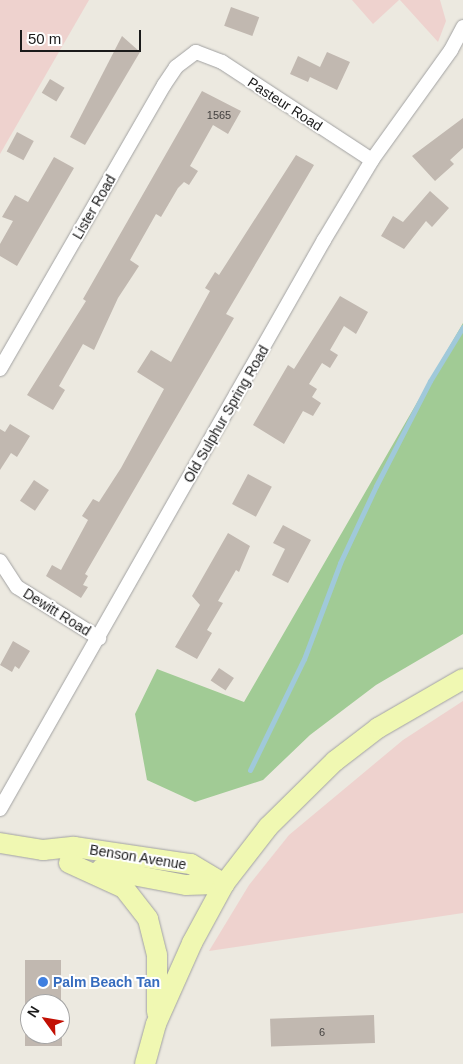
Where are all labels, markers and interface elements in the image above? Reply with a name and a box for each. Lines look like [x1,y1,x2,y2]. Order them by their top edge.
scale bar [22,20,144,52]
text: 50 m [28,30,61,47]
street label: Pasteur Road [245,74,325,134]
house number: 1565 [207,108,231,122]
street label: Lister Road [69,172,119,242]
street label: Old Sulphur Spring Road [180,342,272,486]
street label: Dewitt Road [20,585,94,639]
street label: Benson Avenue [88,841,188,873]
place label: Palm Beach Tan [53,974,160,990]
marker: Palm Beach Tan [37,976,49,988]
north arrow [20,994,70,1044]
text: N [24,1003,43,1020]
house number: 6 [319,1025,325,1039]

